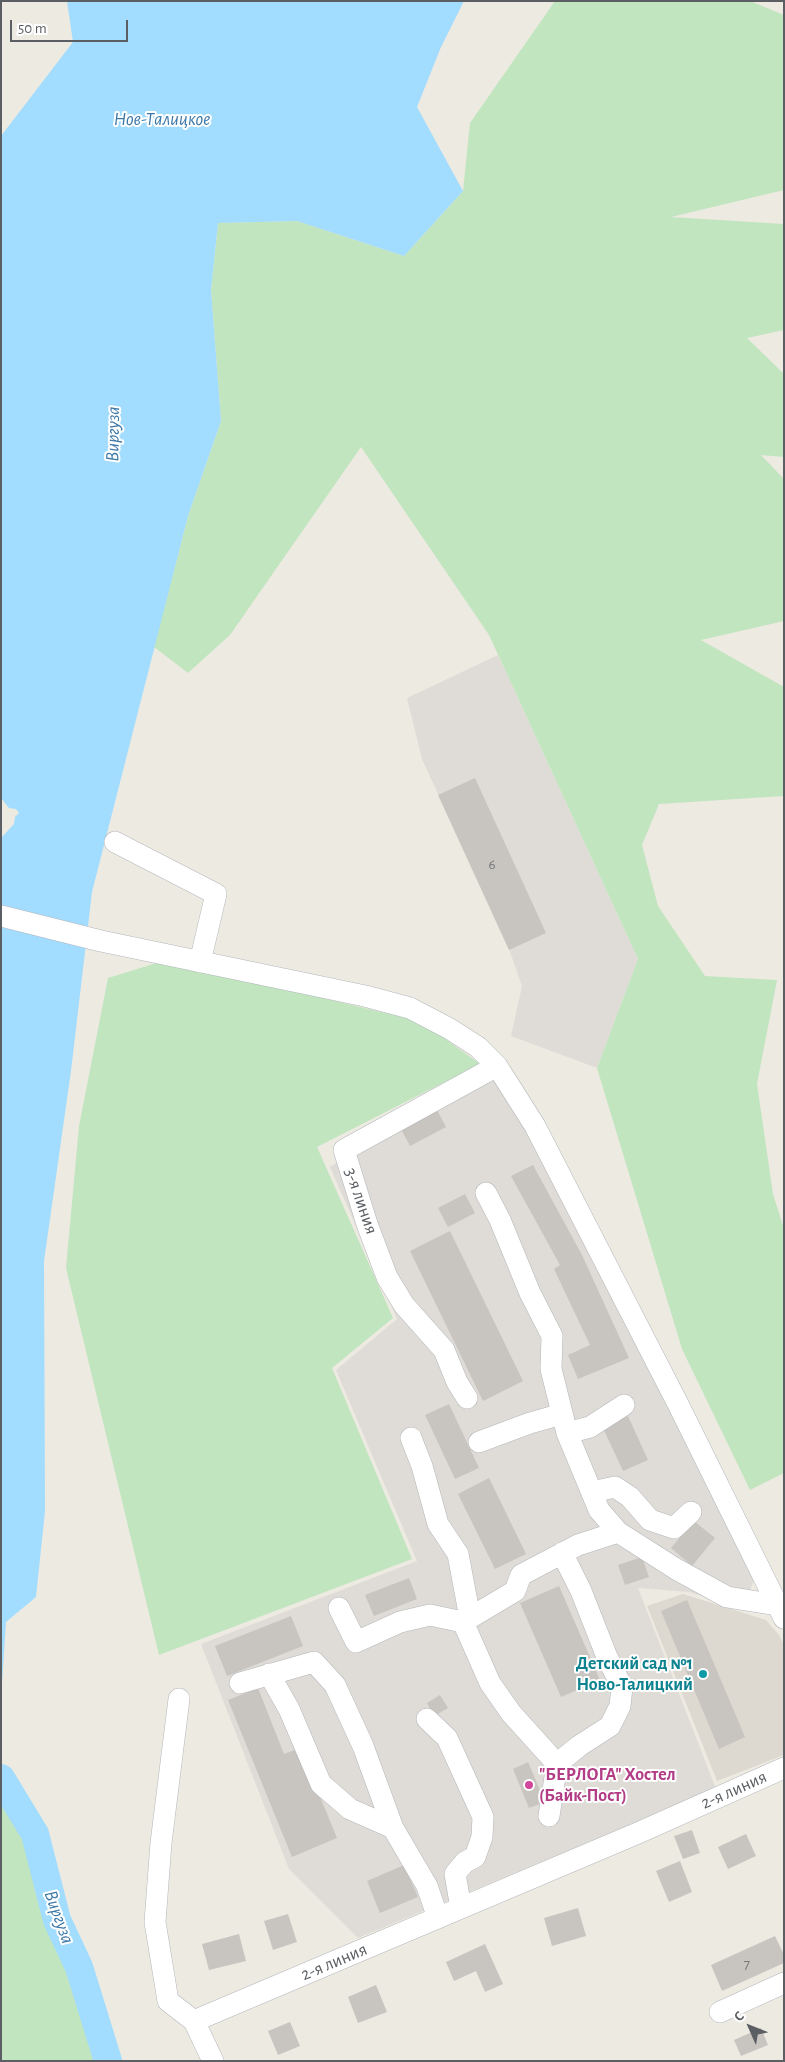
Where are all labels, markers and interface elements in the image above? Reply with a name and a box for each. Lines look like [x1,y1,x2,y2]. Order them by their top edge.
scale bar [12,10,130,42]
text: 50 m [18,21,47,36]
water label: Нов-Талицкое [114,108,210,130]
water label: Виргуза [101,406,125,462]
house number: 6 [488,855,496,873]
street label: 3-я линия [340,1165,382,1237]
place label: Детский сад №1 Ново-Талицкий [576,1653,693,1696]
marker: Детский сад №1 Ново-Талицкий [697,1668,709,1680]
place label: "БЕРЛОГА" Хостел (Байк-Пост) [539,1764,676,1806]
street label: 2-я линия [698,1766,770,1814]
marker: "БЕРЛОГА" Хостел (Байк-Пост) [523,1779,535,1791]
water label: Виргуза [39,1887,79,1947]
street label: 2-я линия [298,1938,370,1986]
house number: 7 [744,1955,750,1973]
north arrow [725,2002,775,2052]
text: С [731,2009,747,2024]

